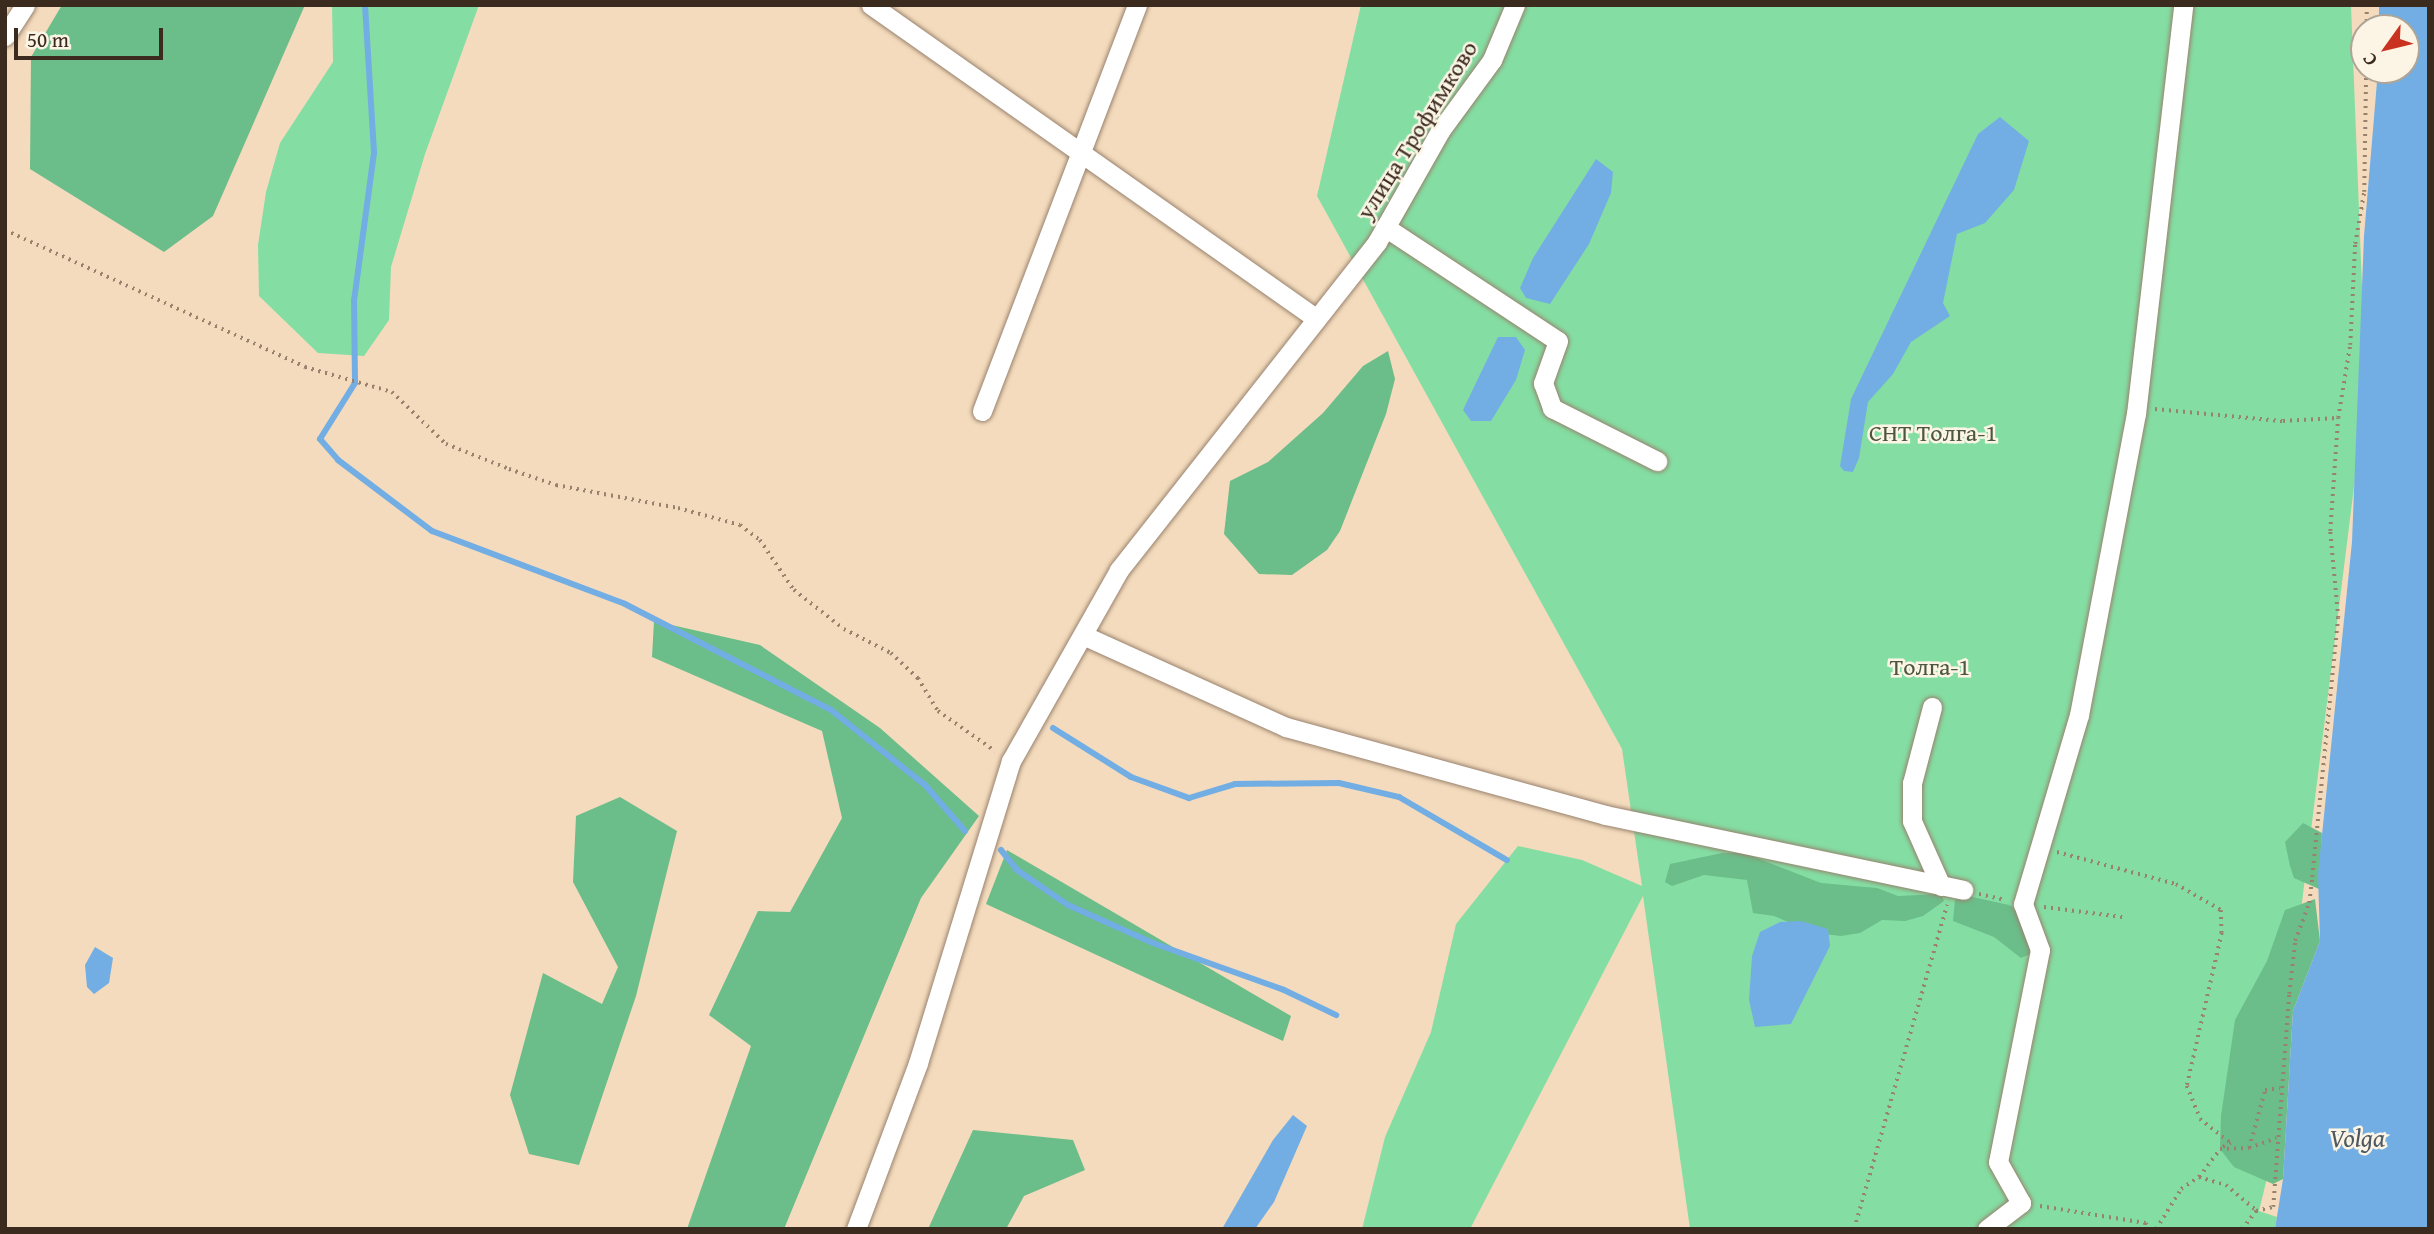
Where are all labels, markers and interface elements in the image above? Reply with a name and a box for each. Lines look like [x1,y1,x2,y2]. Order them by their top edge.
scale bar [18,14,166,58]
north arrow [2350,14,2420,84]
text: 50 m [27,24,69,55]
street label: улица Трофимково [1350,35,1484,225]
text: С [2355,47,2384,72]
park label: СНТ Толга-1 [1869,419,1997,447]
park label: Толга-1 [1890,653,1970,681]
water label: Volga [2329,1122,2385,1154]

